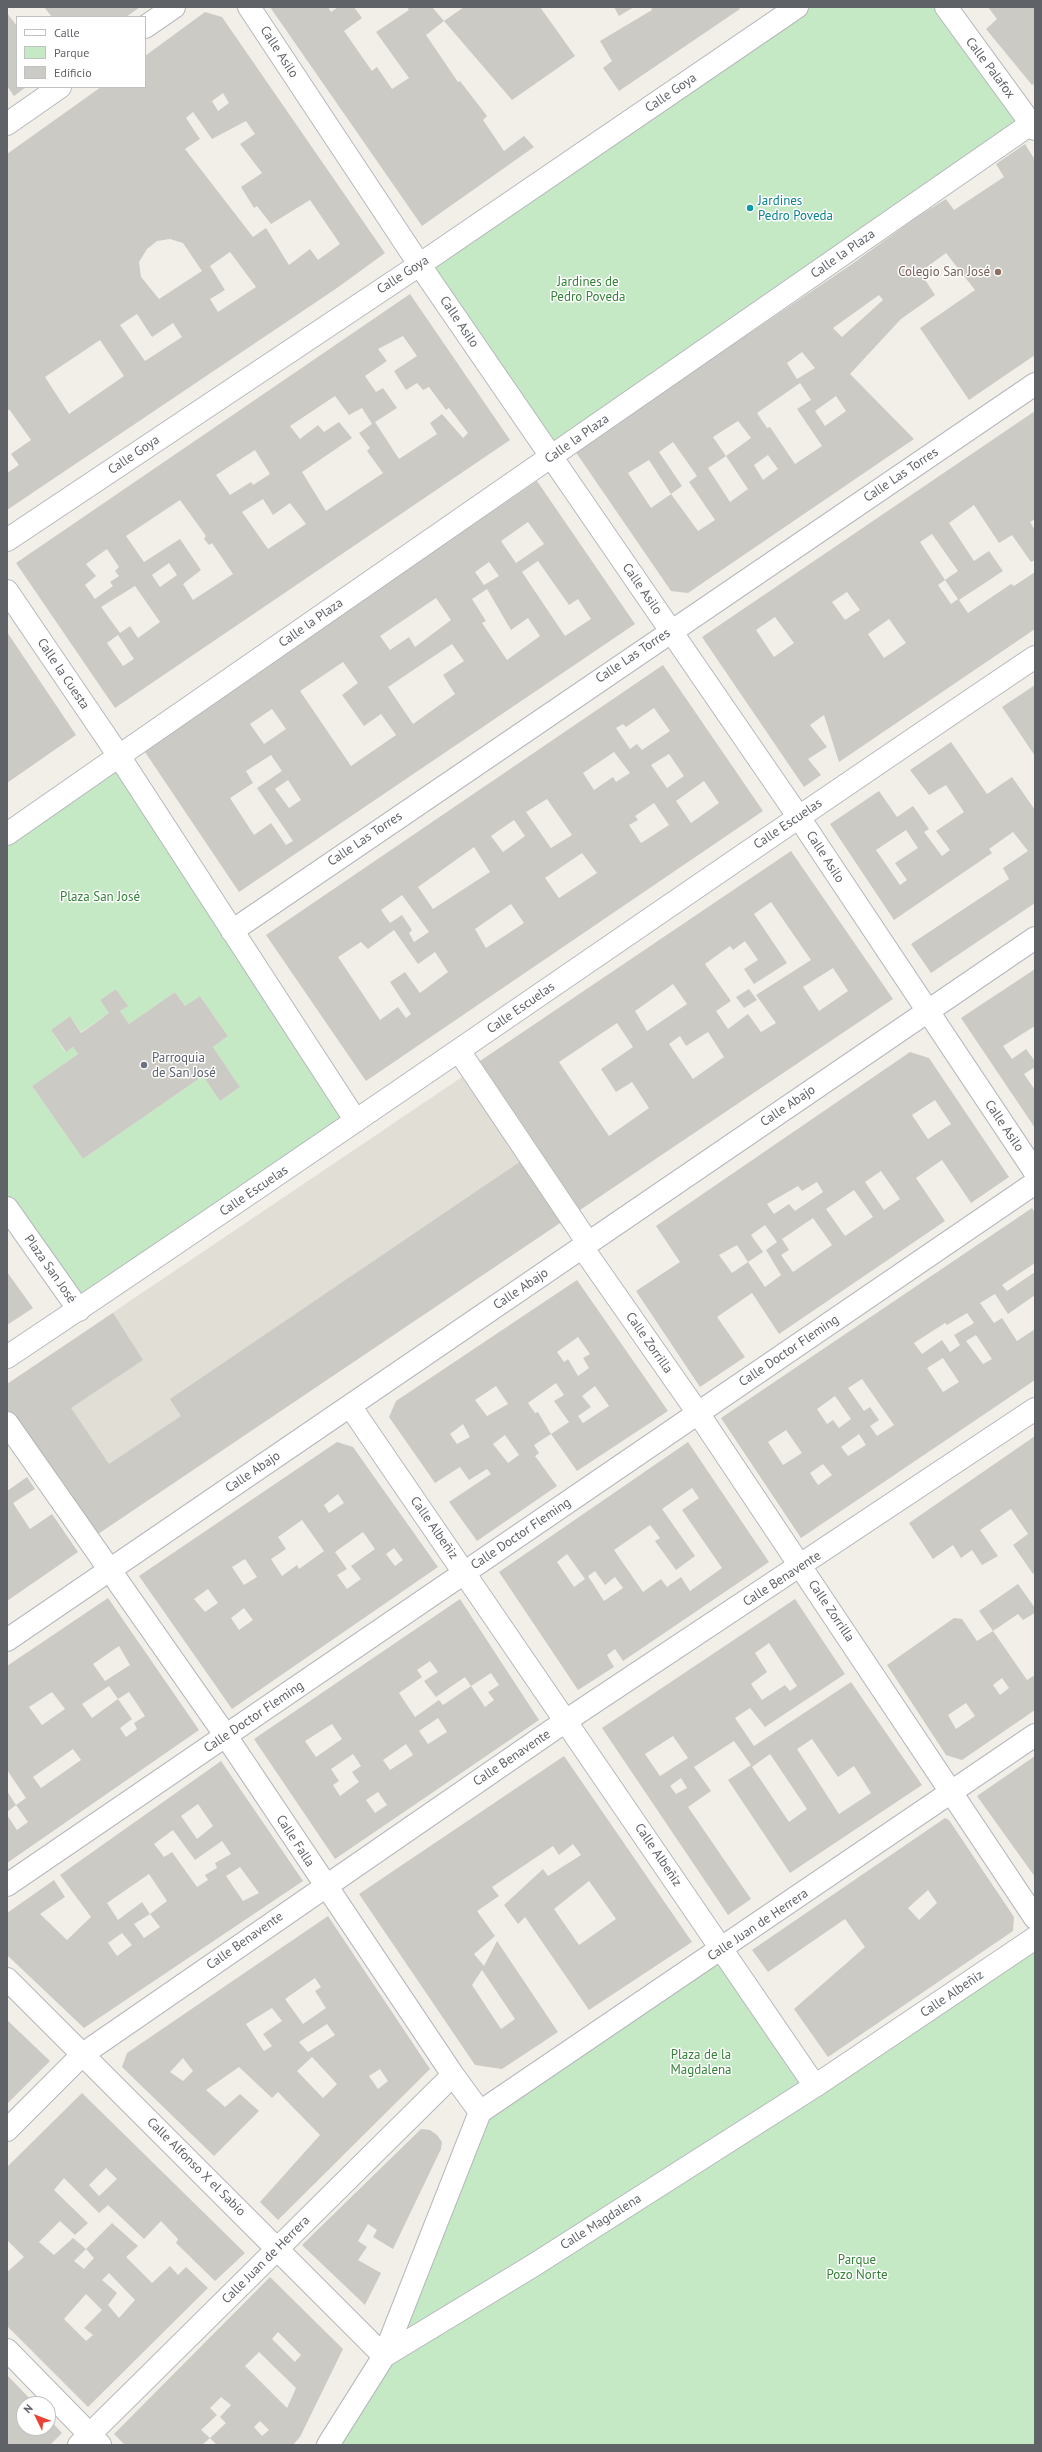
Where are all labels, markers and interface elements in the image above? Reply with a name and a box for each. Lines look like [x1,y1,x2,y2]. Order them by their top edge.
legend [16,16,146,88]
street label: Calle Asilo [256,23,302,81]
text: Calle [54,25,80,40]
street label: Calle Palafox [962,34,1018,102]
text: Parque [54,45,89,60]
text: Edificio [54,65,92,80]
street label: Calle Goya [642,70,700,116]
place label: Jardines Pedro Poveda [758,193,833,224]
marker: Jardines Pedro Poveda [745,203,755,213]
street label: Calle la Plaza [808,226,878,282]
street label: Calle Goya [374,253,432,297]
place label: Colegio San José [898,264,990,280]
marker: Colegio San José [993,267,1003,277]
park label: Jardines de Pedro Poveda [550,274,626,305]
street label: Calle Asilo [436,293,482,351]
street label: Calle la Plaza [542,411,612,467]
street label: Calle Goya [105,432,163,478]
street label: Calle Las Torres [861,444,941,506]
street label: Calle Asilo [619,561,665,617]
street label: Calle la Plaza [276,595,346,651]
street label: Calle Las Torres [593,625,673,687]
street label: Calle la Cuesta [34,636,92,712]
street label: Calle Escuelas [751,795,825,853]
street label: Calle Las Torres [325,808,405,870]
street label: Calle Asilo [802,828,848,886]
park label: Plaza San José [60,889,140,905]
street label: Calle Escuelas [484,979,558,1037]
place label: Parroquia de San José [152,1050,216,1081]
marker: Parroquia de San José [139,1060,149,1070]
street label: Calle Abajo [758,1082,818,1130]
street label: Calle Asilo [981,1097,1027,1155]
street label: Calle Escuelas [217,1162,291,1220]
street label: Plaza San José [21,1232,79,1306]
street label: Calle Abajo [491,1265,551,1313]
street label: Calle Zorrilla [622,1309,676,1377]
street label: Calle Doctor Fleming [736,1312,842,1390]
street label: Calle Abajo [223,1448,283,1496]
street label: Calle Albeñiz [407,1494,461,1562]
street label: Calle Doctor Fleming [468,1495,574,1573]
street label: Calle Benavente [740,1548,824,1610]
street label: Calle Zorrilla [805,1577,857,1645]
street label: Calle Doctor Fleming [201,1678,307,1756]
street label: Calle Benavente [470,1726,554,1790]
street label: Calle Falla [273,1812,317,1870]
street label: Calle Albeñiz [631,1820,685,1890]
street label: Calle Juan de Herrera [705,1886,811,1964]
street label: Calle Benavente [204,1909,286,1973]
street label: Calle Albeñiz [917,1967,987,2021]
park label: Plaza de la Magdalena [670,2047,732,2078]
street label: Calle Alfonso X el Sabio [143,2114,249,2220]
street label: Calle Magdalena [558,2191,644,2253]
street label: Calle Juan de Herrera [219,2213,313,2307]
park label: Parque Pozo Norte [827,2252,887,2283]
north arrow [16,2396,56,2436]
text: N [20,2401,36,2416]

